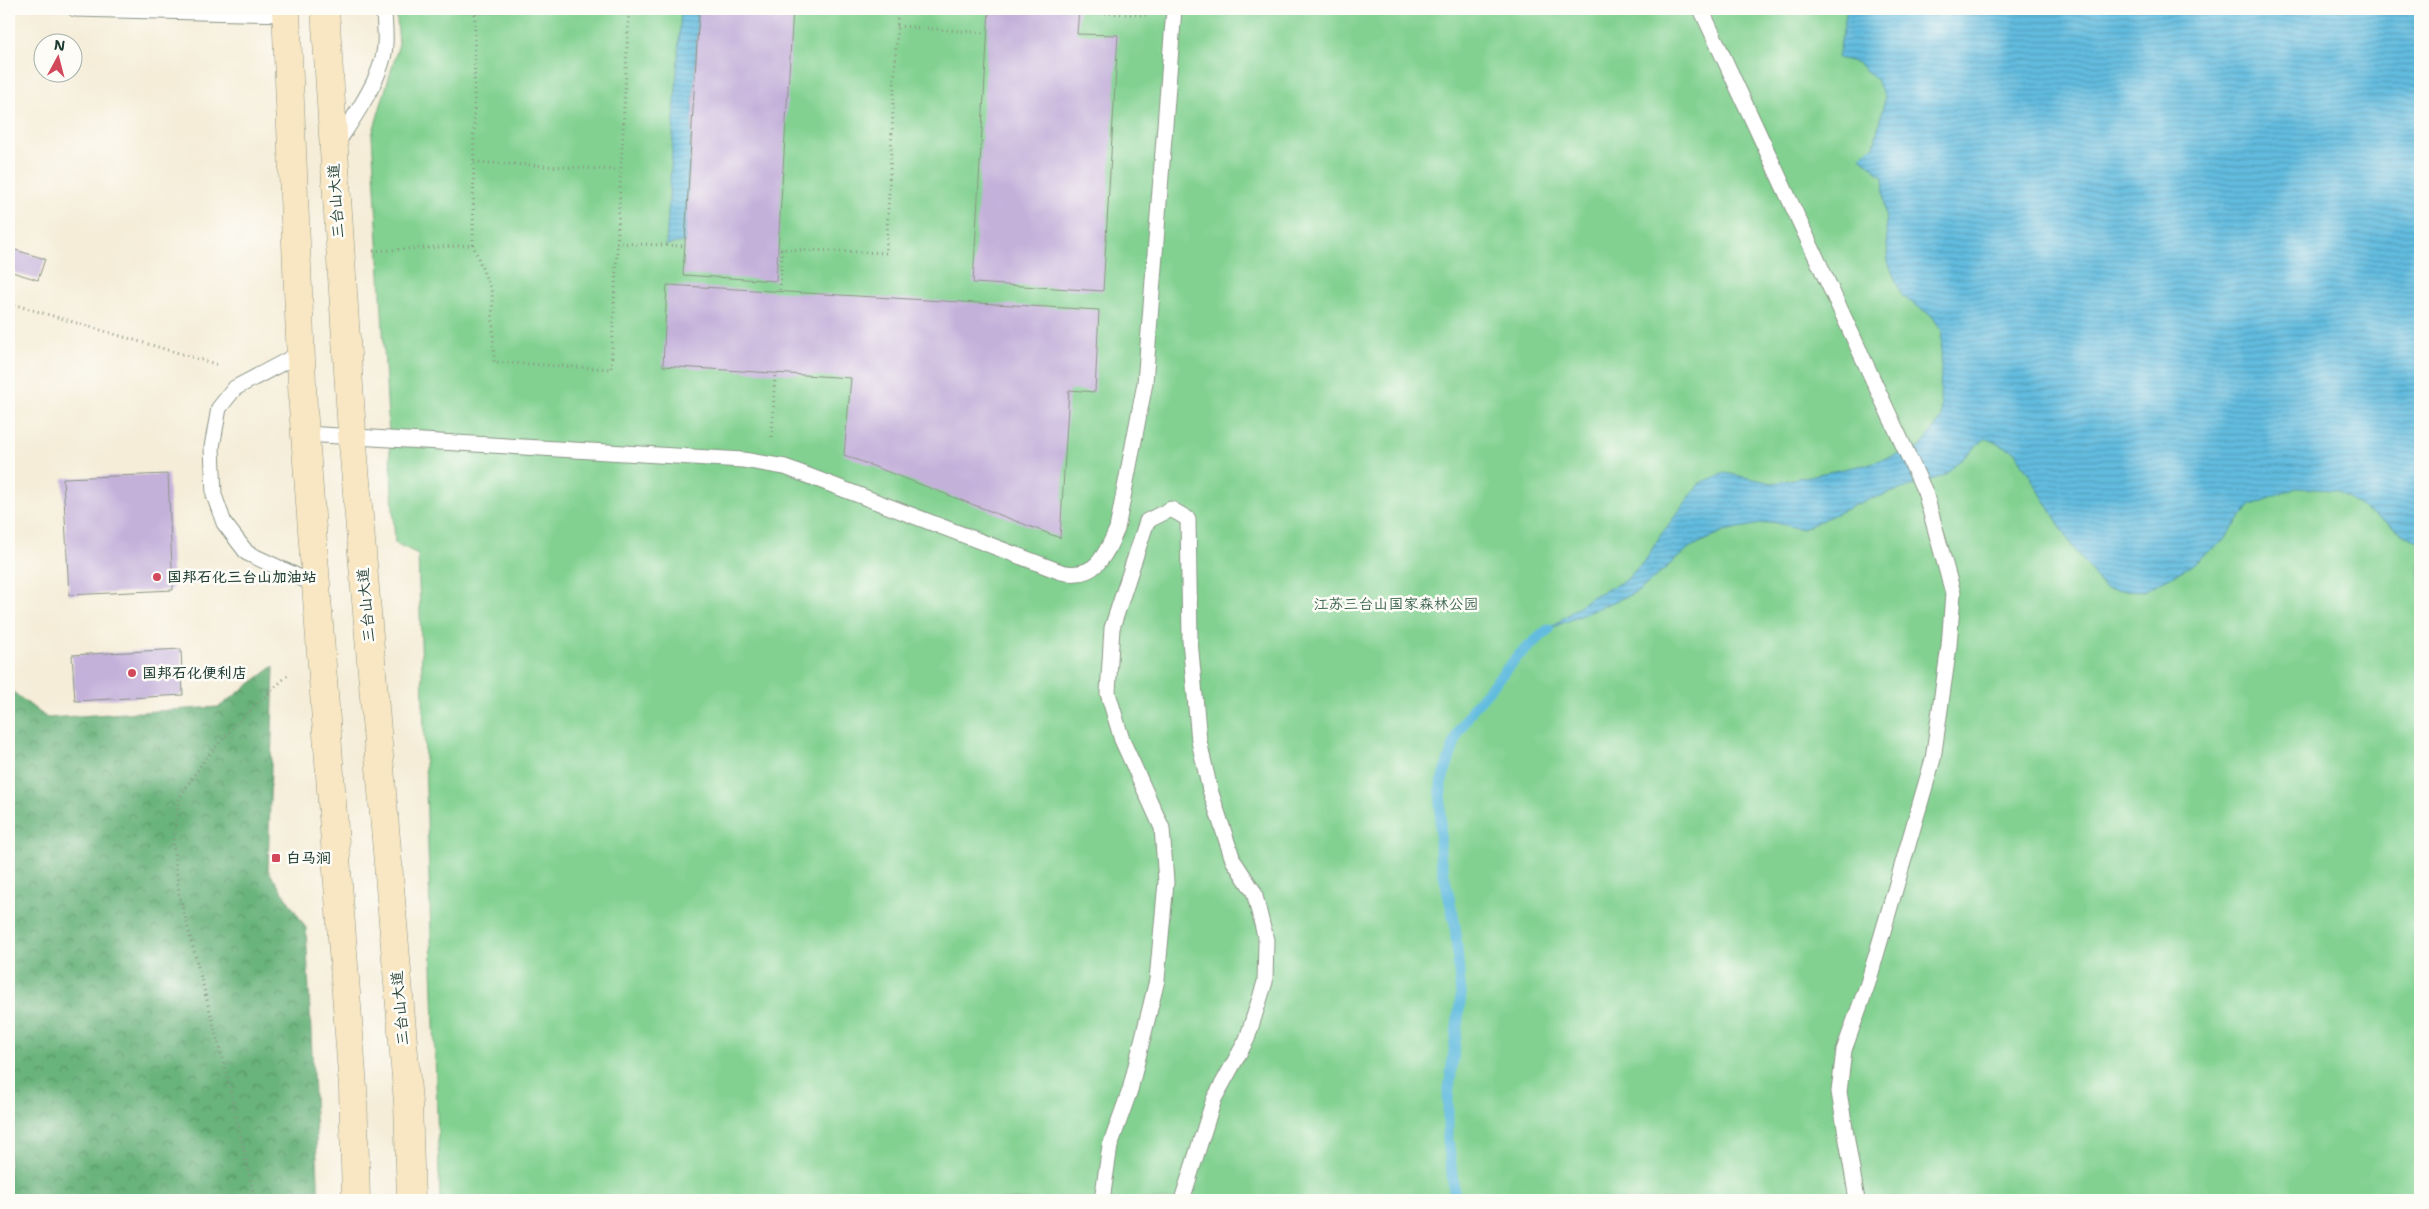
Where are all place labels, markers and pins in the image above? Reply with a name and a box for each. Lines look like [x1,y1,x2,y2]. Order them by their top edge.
place label: 国邦石化三台山加油站 [167,567,317,587]
marker: 国邦石化三台山加油站 [151,571,163,583]
place label: 国邦石化便利店 [142,663,247,683]
marker: 国邦石化便利店 [126,667,138,679]
place label: 白马涧 [286,848,331,868]
marker: 白马涧 [270,852,282,864]

